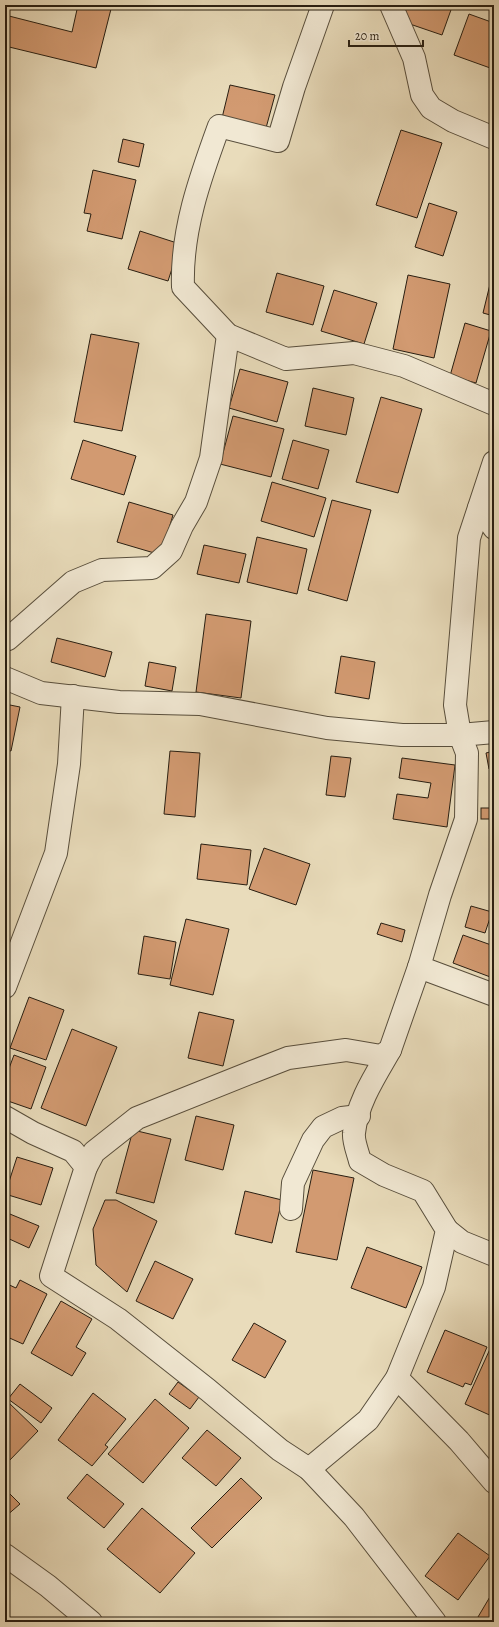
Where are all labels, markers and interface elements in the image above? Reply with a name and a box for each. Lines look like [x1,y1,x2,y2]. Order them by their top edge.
scale bar [349,22,423,48]
text: 20 m [355,28,379,44]

